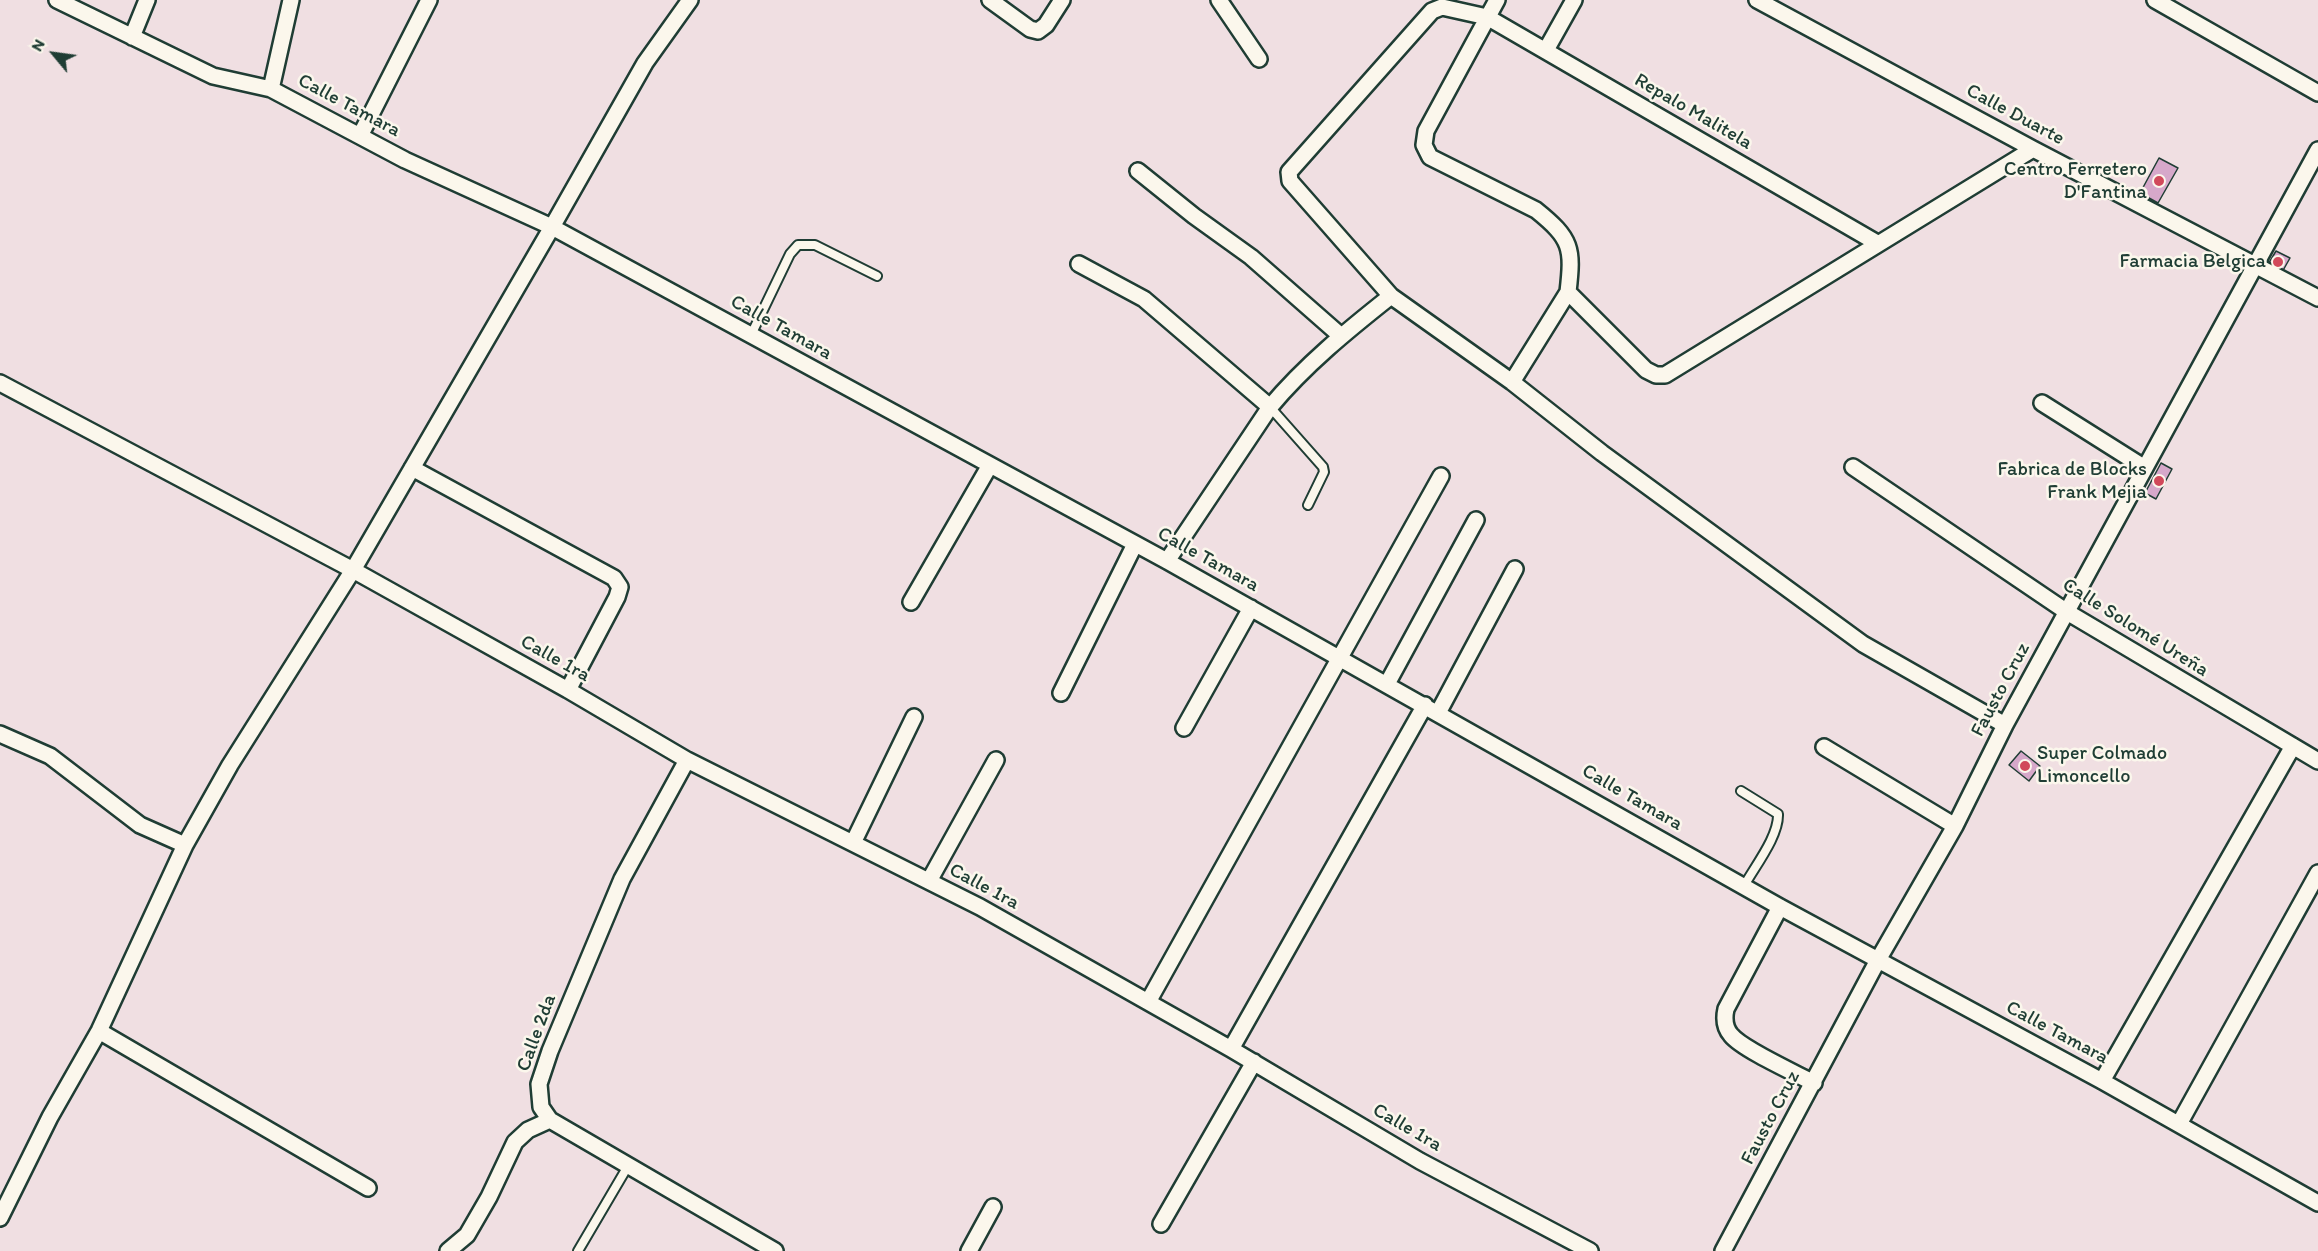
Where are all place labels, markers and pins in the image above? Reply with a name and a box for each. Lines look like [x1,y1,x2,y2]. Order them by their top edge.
place label: Centro Ferretero D'Fantina [2004,158,2147,205]
marker: Centro Ferretero D'Fantina [2152,174,2166,188]
place label: Farmacia Belgica [2120,250,2266,274]
marker: Farmacia Belgica [2271,255,2285,269]
place label: Fabrica de Blocks Frank Mejia [1998,458,2147,505]
marker: Fabrica de Blocks Frank Mejia [2152,474,2166,488]
place label: Super Colmado Limoncello [2037,742,2167,789]
marker: Super Colmado Limoncello [2018,759,2032,773]

